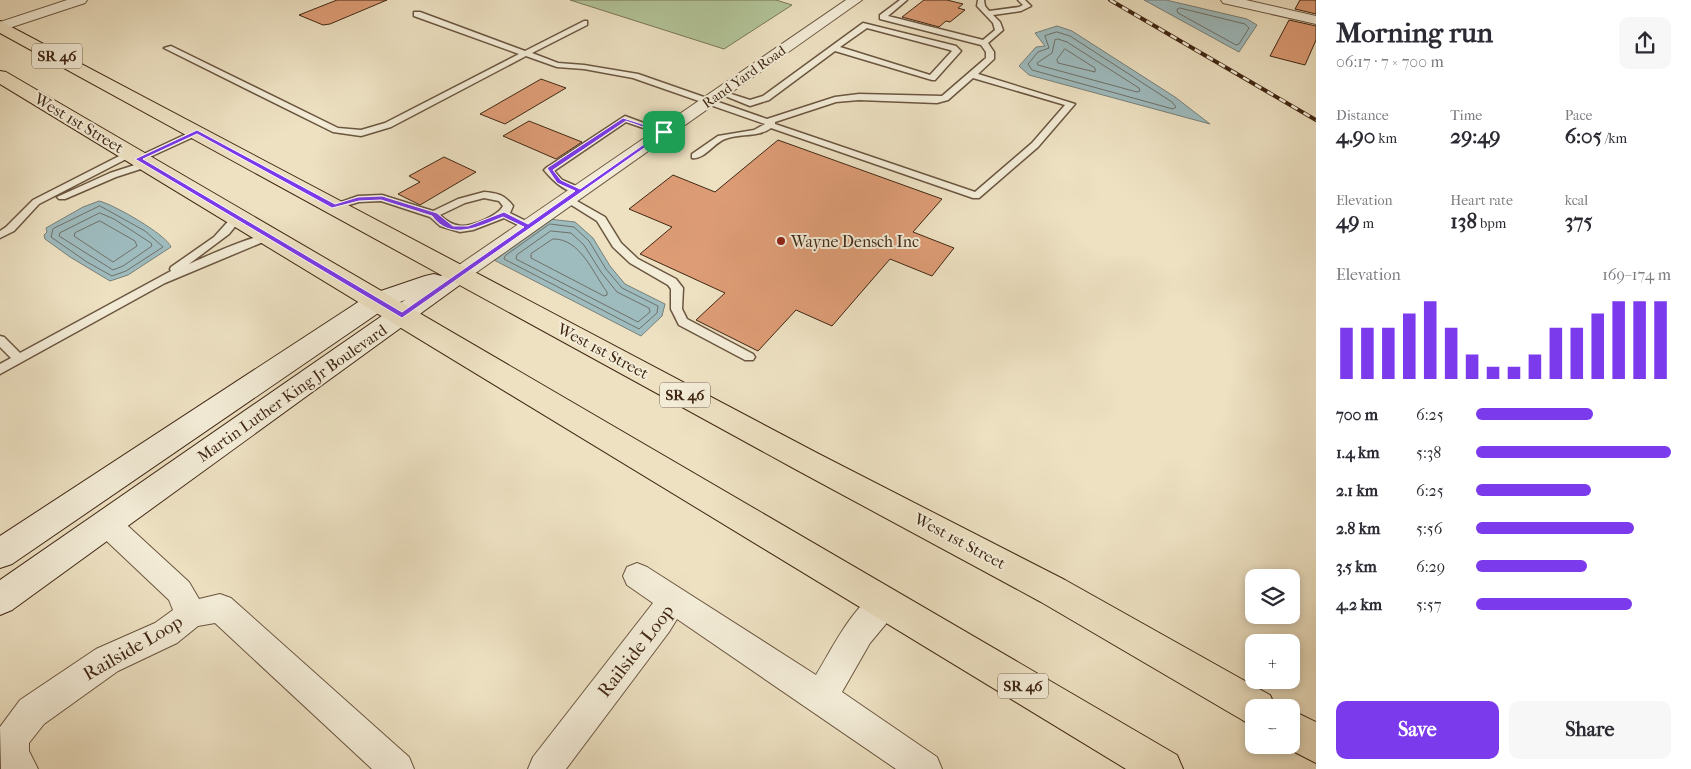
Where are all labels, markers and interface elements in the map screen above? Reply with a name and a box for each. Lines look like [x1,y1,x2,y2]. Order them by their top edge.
text: Morning run [1336,16,1493,49]
button: share [1619,17,1671,69]
street label: Rand Yard Road [699,42,789,112]
road number: SR 46 [32,44,82,68]
text: 06:17 · 7 × 700 m [1336,52,1444,71]
street label: West 1st Street [30,88,127,157]
text: Distance [1336,107,1389,124]
text: Time [1450,107,1482,124]
text: Pace [1565,107,1593,124]
pin [643,111,685,153]
icon: arrive [650,118,678,146]
text: 4.90 [1336,124,1375,148]
text: 29:49 [1450,124,1501,148]
text: 6:05 [1565,124,1602,148]
text: km [1375,130,1397,147]
text: /km [1602,130,1627,147]
text: Elevation [1336,192,1393,209]
text: Heart rate [1450,192,1513,209]
text: kcal [1565,192,1588,209]
text: 49 [1336,209,1359,233]
text: 138 [1450,209,1477,233]
text: 375 [1565,209,1592,233]
text: m [1359,215,1374,232]
text: bpm [1477,215,1507,232]
place label: Wayne Densch Inc [790,232,919,251]
marker: Wayne Densch Inc [775,235,787,247]
text: Elevation [1336,265,1401,284]
text: 169–174 m [1602,265,1671,284]
street label: West 1st Street [553,319,652,383]
street label: Martin Luther King Jr Boulevard [194,320,391,466]
road number: SR 46 [660,382,710,408]
text: 700 m [1336,405,1378,424]
text: 6:25 [1416,405,1444,424]
text: 1.4 km [1336,443,1380,462]
text: 5:38 [1416,443,1441,462]
text: 2.1 km [1336,481,1378,500]
text: 6:25 [1416,481,1444,500]
street label: West 1st Street [910,509,1009,573]
text: 2.8 km [1336,519,1380,538]
text: 5:56 [1416,519,1442,538]
text: 3.5 km [1336,557,1377,576]
text: 6:29 [1416,557,1445,576]
map controls [1245,569,1300,754]
button: layers [1245,569,1300,624]
text: 4.2 km [1336,595,1382,614]
text: 5:57 [1416,595,1441,614]
street label: Railside Loop [593,600,679,702]
street label: Railside Loop [79,611,187,685]
button: + [1245,634,1300,689]
road number: SR 46 [998,674,1048,698]
button: − [1245,699,1300,754]
button: Save [1336,701,1499,759]
button: Share [1509,701,1671,759]

